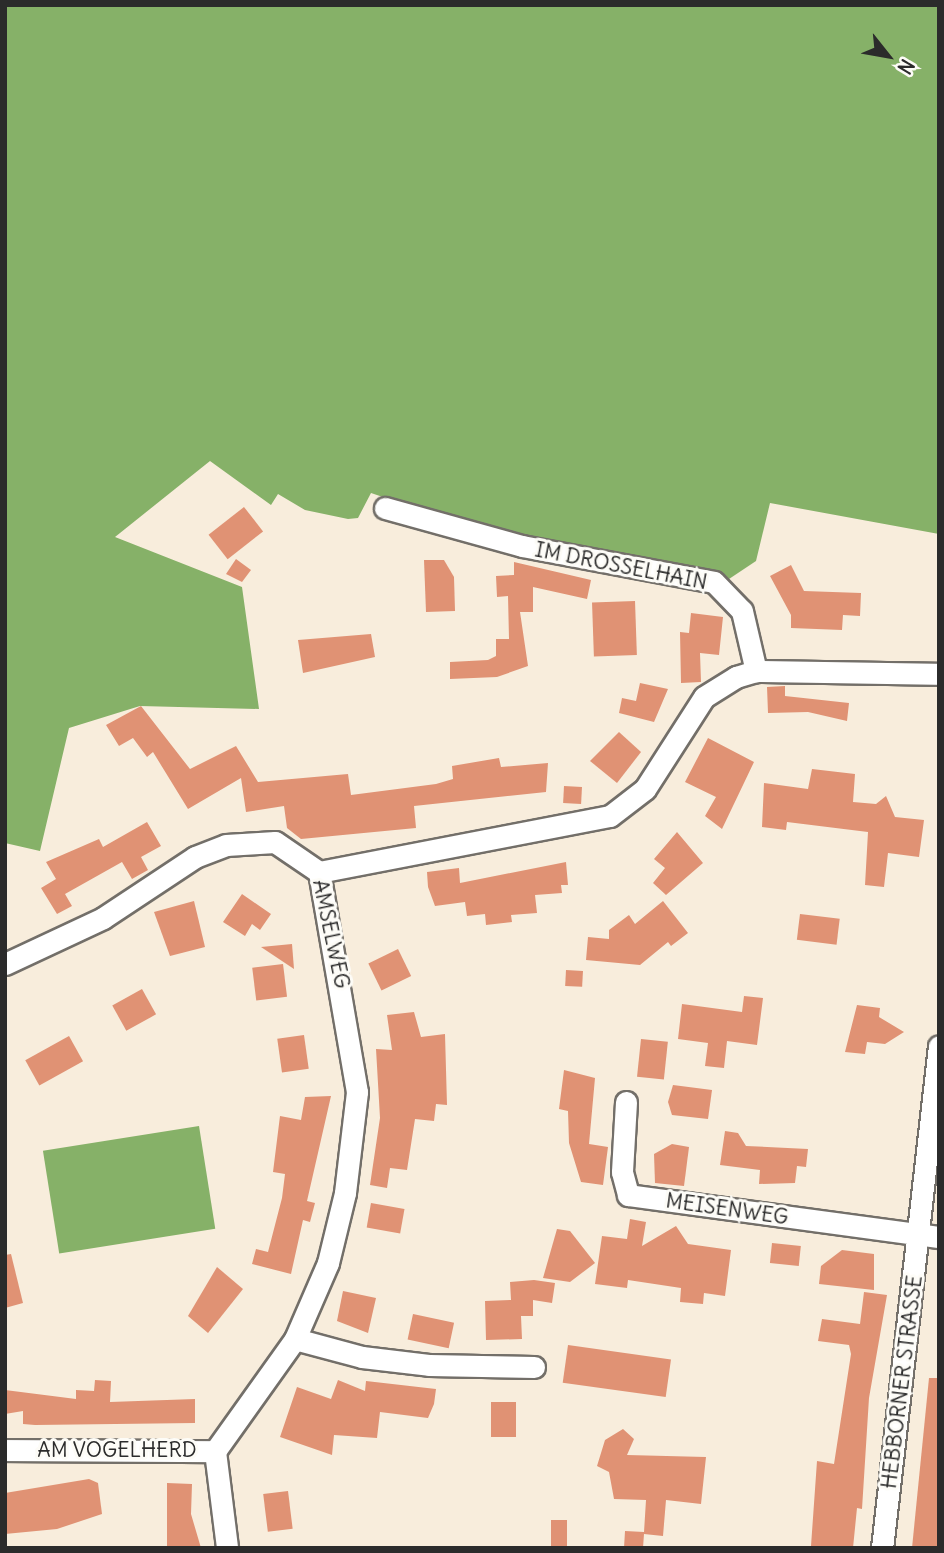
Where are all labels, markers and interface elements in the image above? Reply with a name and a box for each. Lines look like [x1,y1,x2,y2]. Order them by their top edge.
north arrow [853,21,923,91]
text: N [892,55,920,79]
street label: IM DROSSELHAIN [533,537,709,595]
street label: AMSELWEG [307,877,355,991]
street label: MEISENWEG [664,1188,790,1230]
street label: HEBBORNER STRASSE [876,1274,928,1490]
street label: AM VOGELHERD [37,1437,197,1463]

